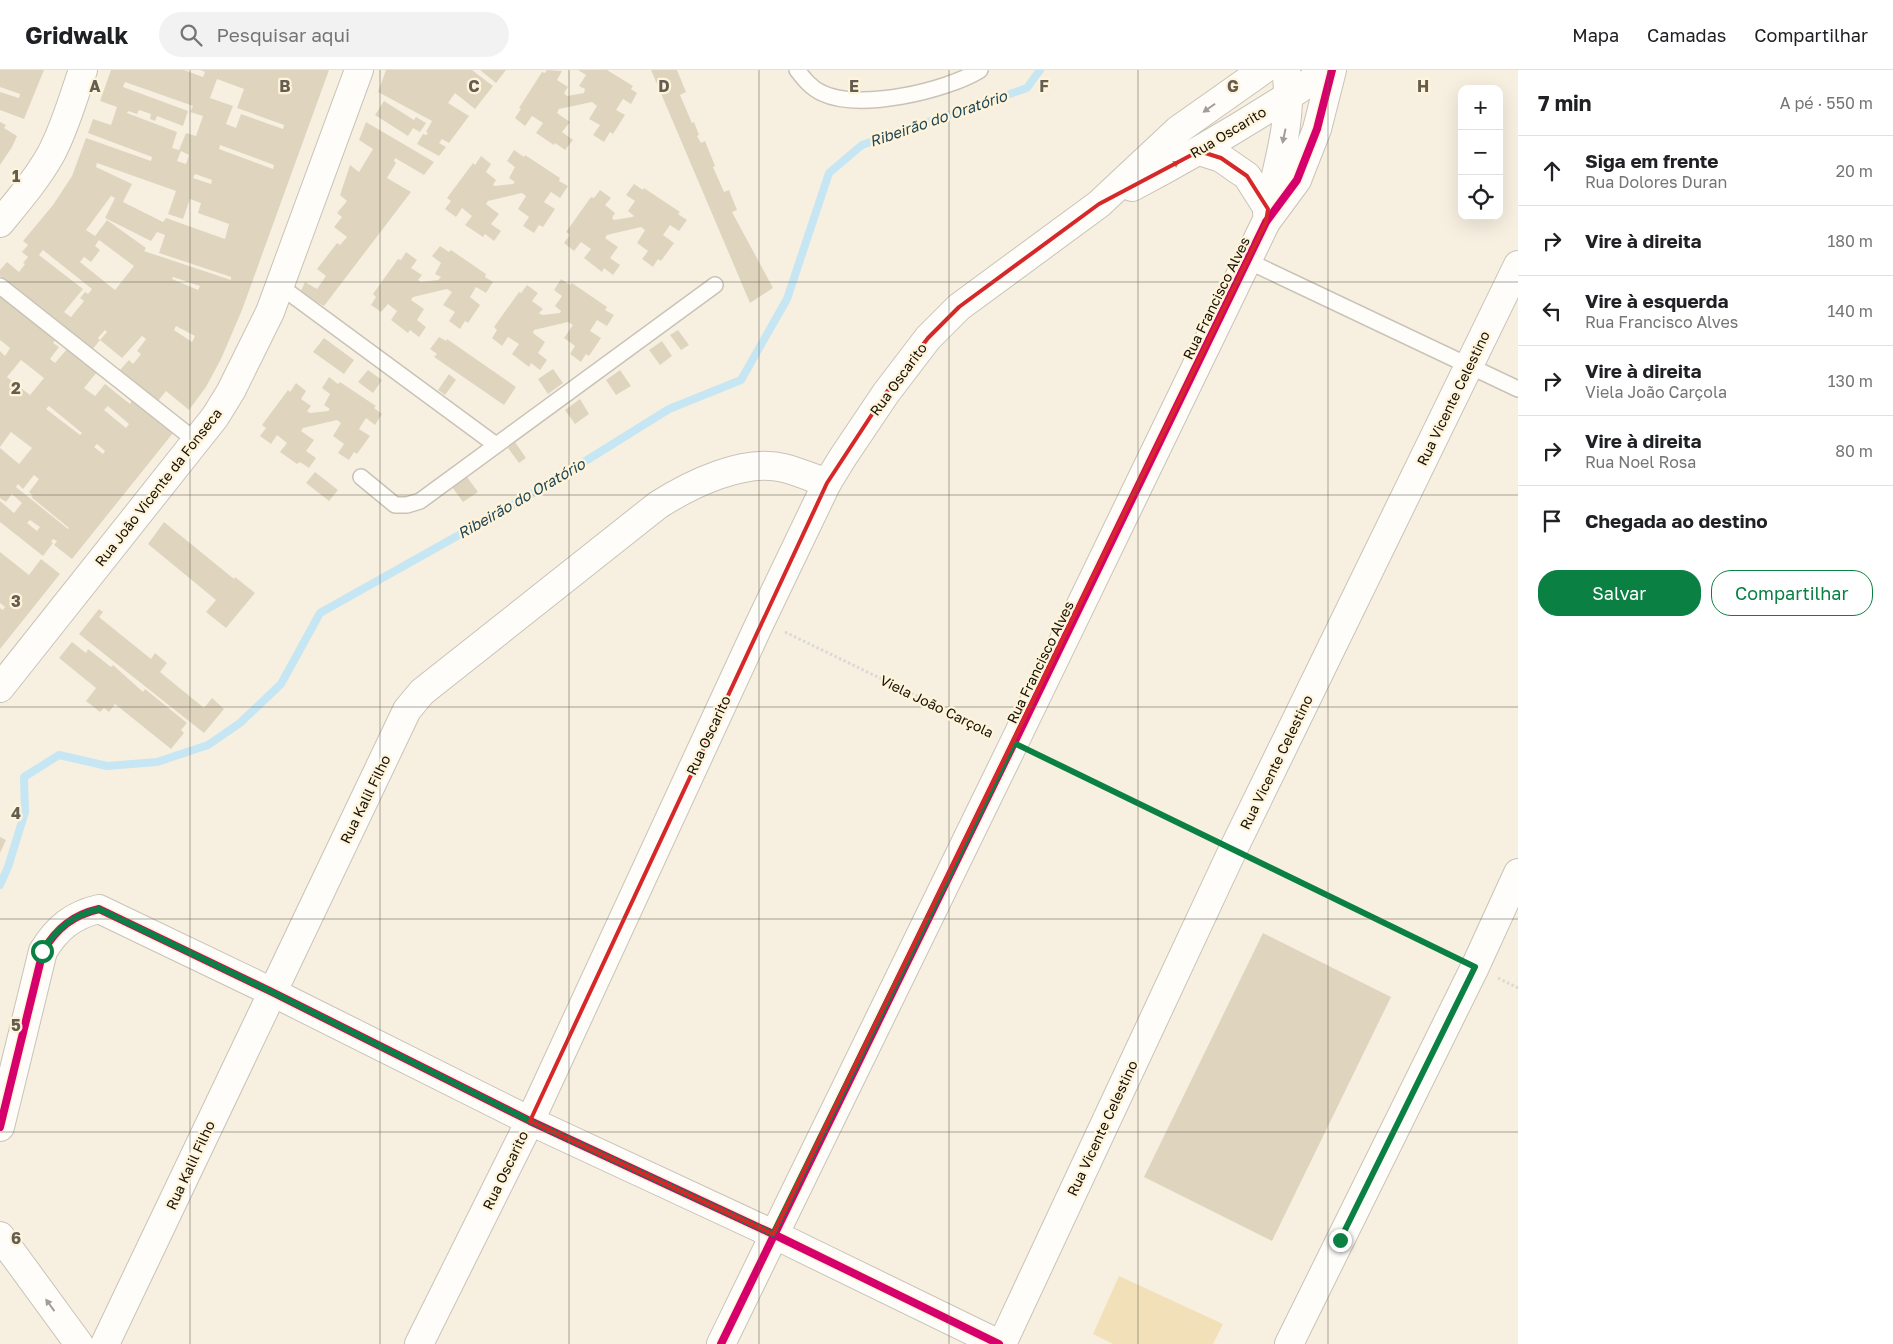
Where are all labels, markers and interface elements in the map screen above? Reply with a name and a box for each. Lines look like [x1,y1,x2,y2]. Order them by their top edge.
search box [159,12,509,57]
text: Gridwalk [25,20,129,49]
icon: search [177,21,205,49]
text: Pesquisar aqui [217,23,350,46]
text: Mapa [1572,24,1619,46]
text: Camadas [1647,24,1726,46]
text: Compartilhar [1754,24,1868,46]
text: A [89,76,101,96]
text: B [279,76,291,96]
text: C [468,76,480,96]
text: D [658,76,670,96]
text: E [849,76,859,96]
text: F [1039,76,1049,96]
text: G [1227,76,1239,96]
text: H [1417,76,1429,96]
map controls [1458,85,1503,220]
button: + [1458,85,1503,130]
water label: Ribeirão do Oratório [867,86,1010,150]
text: 7 min [1538,90,1592,116]
text: A pé · 550 m [1780,93,1873,113]
street label: Rua Oscarito [1187,103,1269,161]
one-way arrow [1202,103,1216,113]
one-way arrow [1280,128,1288,143]
button: − [1458,130,1503,175]
text: Siga em frente [1585,149,1719,172]
icon: ahead [1538,157,1566,185]
one-way arrow [1167,160,1180,169]
text: 20 m [1836,161,1873,181]
text: 1 [12,166,20,186]
text: Rua Dolores Duran [1585,172,1727,192]
button: locate [1458,175,1503,220]
icon: right [1538,227,1566,255]
text: Vire à direita [1585,229,1702,252]
text: 180 m [1827,231,1873,251]
street label: Rua Francisco Alves [1179,234,1253,362]
text: Vire à esquerda [1585,289,1728,312]
icon: left [1538,297,1566,325]
text: 140 m [1827,301,1873,321]
text: Rua Francisco Alves [1585,312,1738,332]
street label: Rua Vicente Celestino [1413,328,1493,468]
street label: Rua Oscarito [866,339,930,419]
text: Vire à direita [1585,359,1702,382]
icon: right [1538,367,1566,395]
text: 130 m [1828,371,1873,391]
text: 2 [11,378,21,398]
text: Viela João Carçola [1585,382,1727,402]
street label: Rua João Vicente da Fonseca [91,405,225,569]
text: Vire à direita [1585,429,1702,452]
icon: right [1538,437,1566,465]
text: 80 m [1835,441,1873,461]
text: Rua Noel Rosa [1585,452,1696,472]
water label: Ribeirão do Oratório [454,454,589,542]
icon: arrive [1538,507,1566,535]
text: Chegada ao destino [1585,509,1768,532]
button: Salvar [1538,570,1701,616]
button: Compartilhar [1711,570,1873,616]
text: 3 [11,591,21,611]
street label: Rua Francisco Alves [1003,598,1077,726]
street label: Viela João Carçola [877,671,997,741]
street label: Rua Vicente Celestino [1236,692,1316,832]
street label: Rua Oscarito [682,693,734,777]
street label: Rua Kalil Filho [336,752,394,846]
text: 4 [11,803,21,823]
route start [31,940,54,963]
text: 5 [11,1015,21,1035]
street label: Rua Vicente Celestino [1063,1058,1141,1198]
street label: Rua Kalil Filho [162,1118,218,1212]
street label: Rua Oscarito [479,1128,531,1212]
text: 6 [11,1228,21,1248]
route end [1329,1229,1352,1252]
one-way arrow [45,1298,55,1312]

